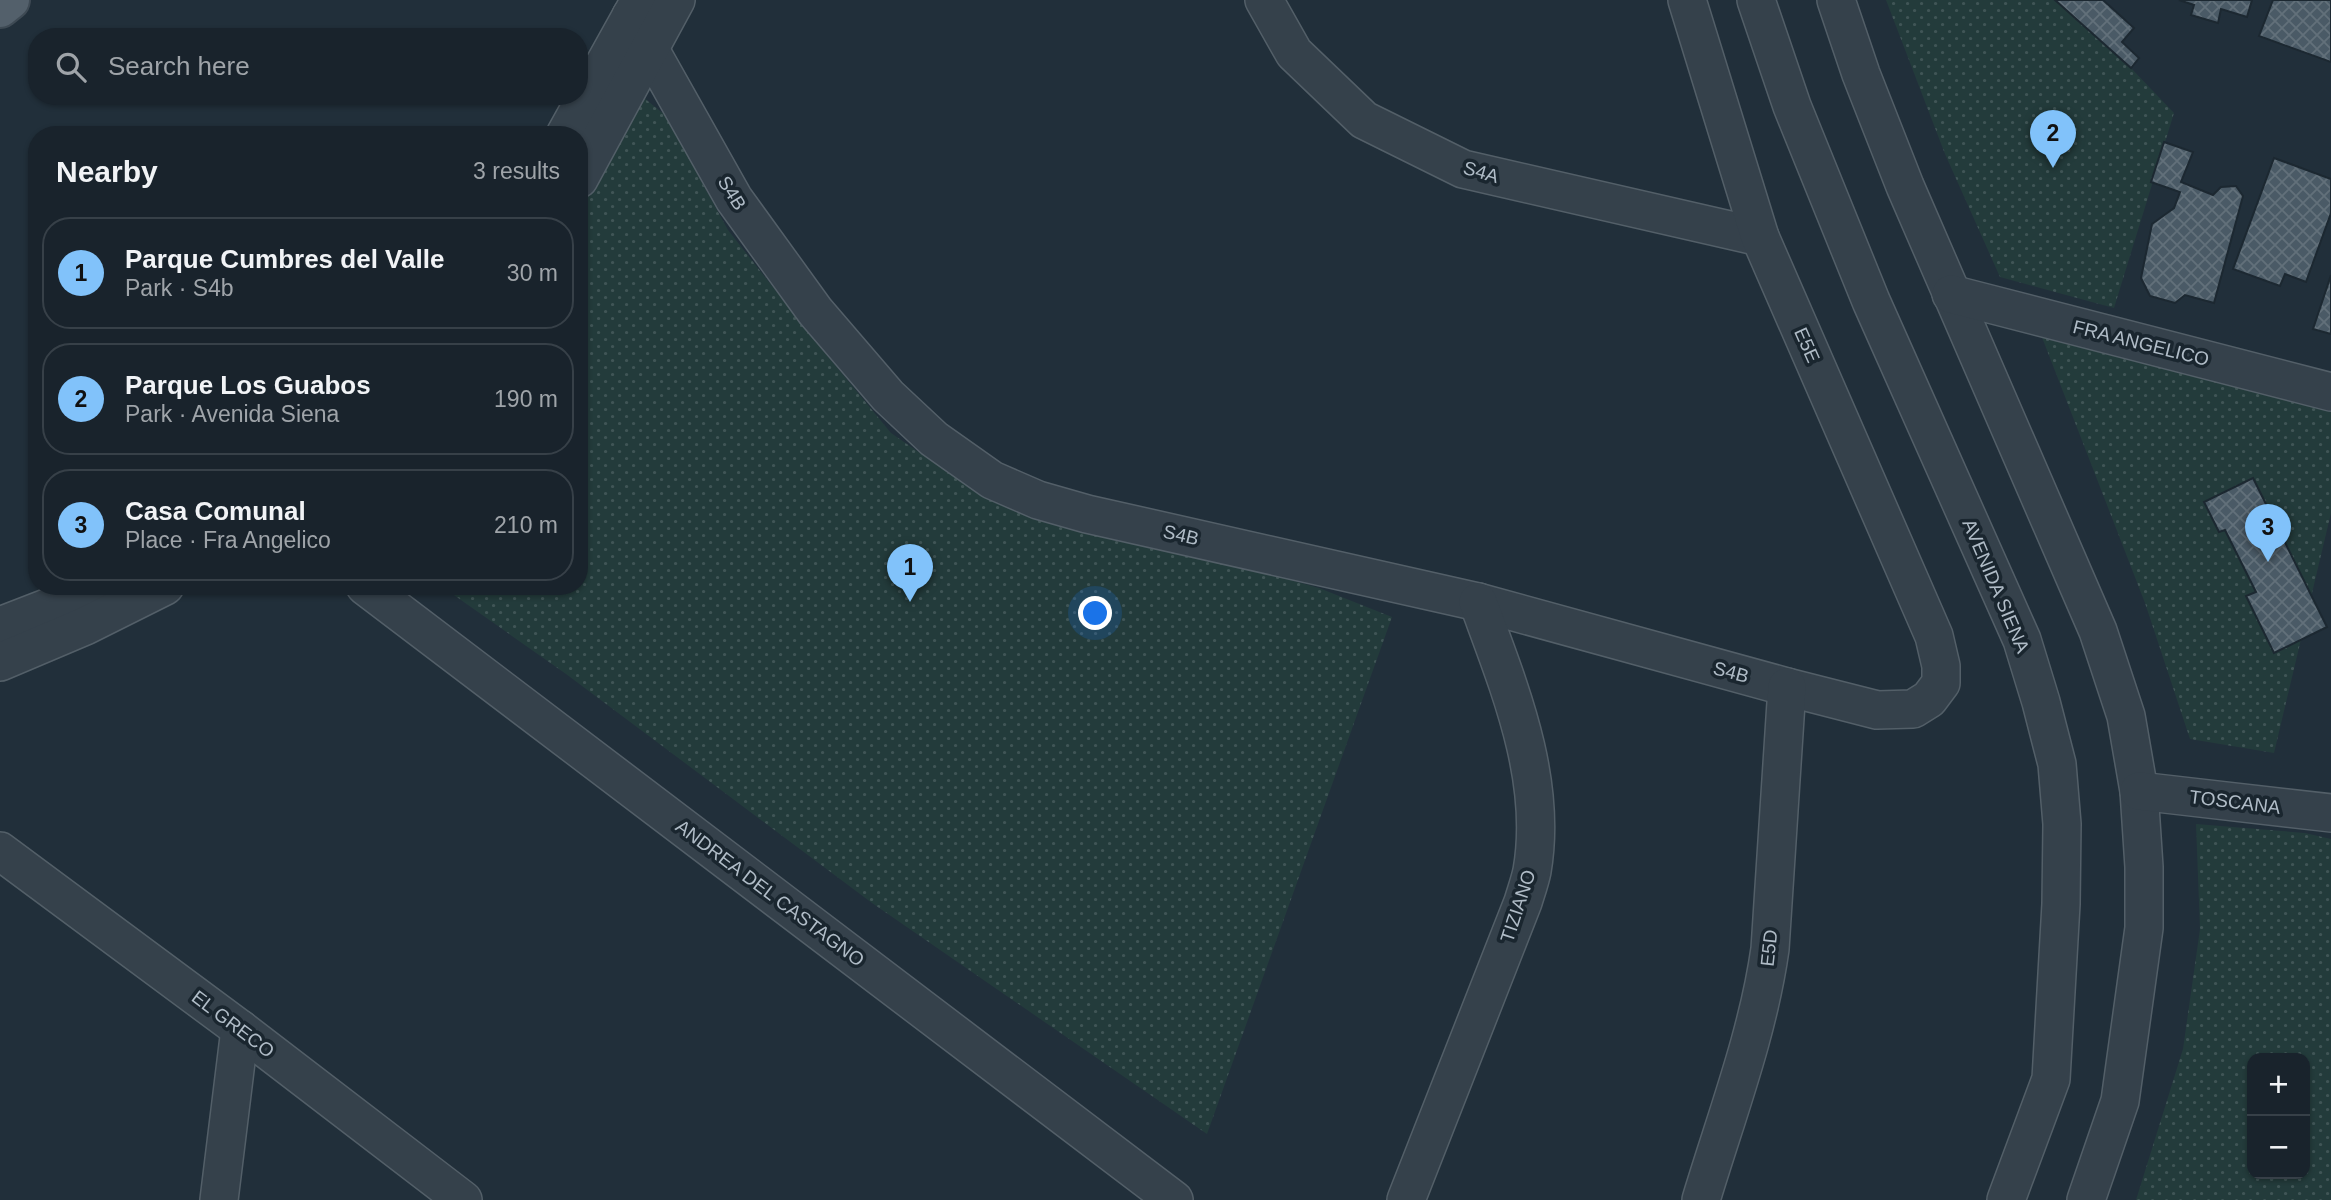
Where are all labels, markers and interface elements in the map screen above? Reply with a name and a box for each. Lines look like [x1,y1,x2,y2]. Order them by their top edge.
search box [28,28,588,105]
icon: search [52,48,90,86]
text: Search here [108,51,250,81]
pin: 2 [2030,110,2076,168]
text: Nearby [56,155,158,188]
street label: S4A [1461,157,1501,187]
text: 3 results [473,158,560,184]
street label: S4B [714,172,750,214]
text: Parque Cumbres del Valle [125,244,444,274]
text: 1 [75,260,87,286]
text: 30 m [507,260,558,286]
text: Park · S4b [125,275,234,301]
street label: FRA ANGELICO [2071,316,2211,370]
street label: E5E [1790,324,1824,366]
text: Parque Los Guabos [125,370,371,400]
text: 2 [75,386,87,412]
text: 190 m [494,386,558,412]
text: Park · Avenida Siena [125,401,339,427]
text: Casa Comunal [125,496,306,526]
pin: 3 [2245,504,2291,562]
text: 3 [75,512,87,538]
text: 210 m [494,512,558,538]
street label: AVENIDA SIENA [1958,516,2034,656]
street label: S4B [1161,521,1201,549]
text: Place · Fra Angelico [125,527,331,553]
pin: 1 [887,544,933,602]
your location [1078,596,1112,630]
street label: S4B [1711,657,1751,687]
street label: TOSCANA [2188,786,2282,818]
street label: ANDREA DEL CASTAGNO [672,815,868,971]
street label: TIZIANO [1496,867,1540,945]
street label: E5D [1757,929,1781,967]
street label: EL GRECO [188,986,278,1062]
map controls [2247,1053,2310,1179]
button: + [2247,1053,2310,1116]
button: − [2247,1116,2310,1179]

